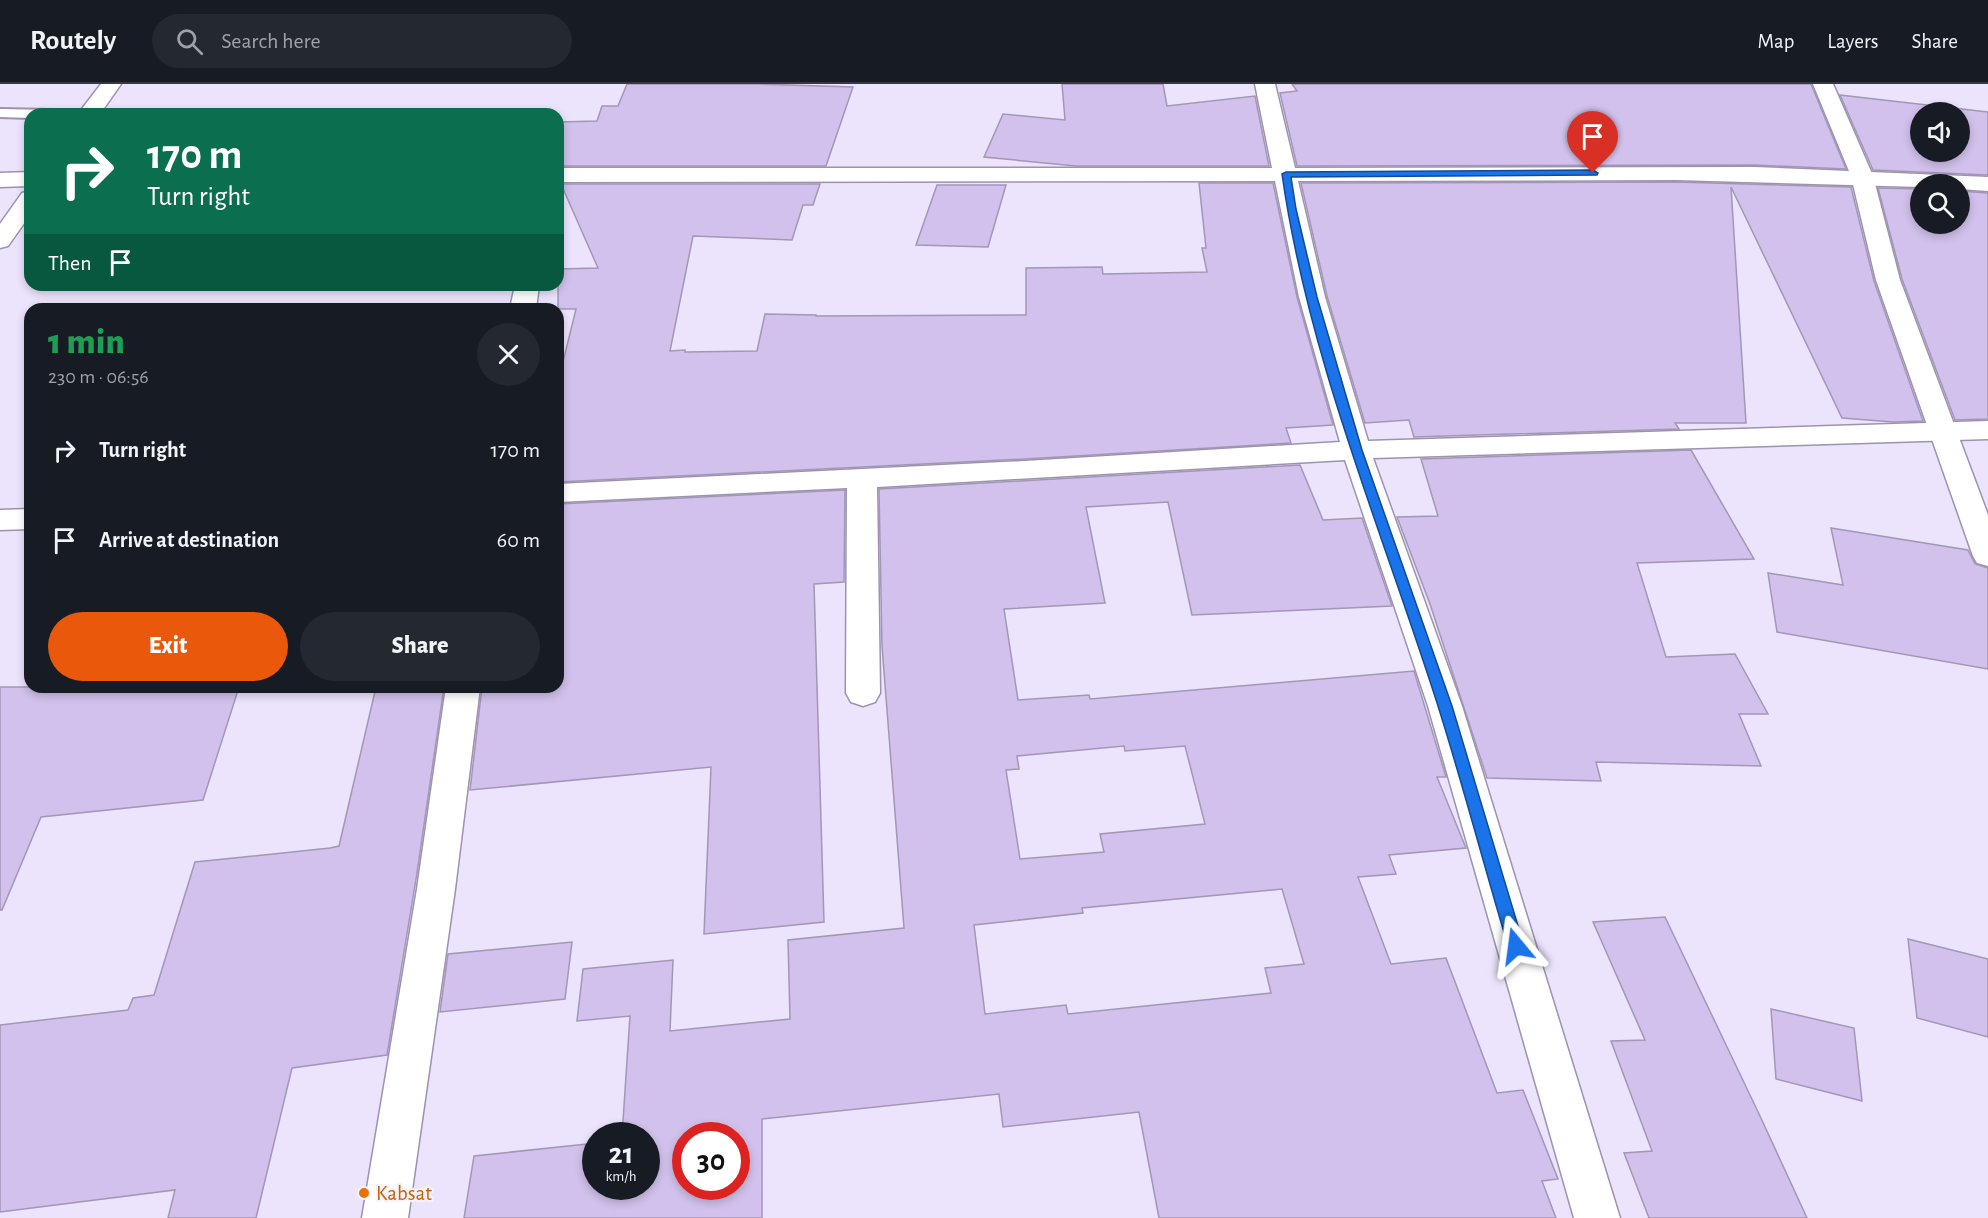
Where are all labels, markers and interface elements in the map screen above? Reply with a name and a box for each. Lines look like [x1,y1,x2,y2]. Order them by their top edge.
search box [152,14,572,68]
icon: search [173,25,206,58]
text: Routely [30,27,116,55]
text: Search here [221,30,321,52]
text: Map [1758,31,1794,52]
text: Layers [1827,31,1878,52]
text: Share [1911,31,1958,52]
map controls [1910,102,1970,234]
button: sound [1910,102,1970,162]
pin [1567,111,1618,173]
icon: arrive [1576,120,1609,153]
icon: right [48,132,126,210]
text: 170 m [147,134,242,176]
button: search [1910,174,1970,234]
text: Turn right [147,183,250,210]
icon: arrive [104,246,137,279]
text: Then [48,252,92,274]
button: close [477,323,540,386]
text: 1 min [48,324,125,360]
text: 230 m · 06:56 [48,367,149,387]
icon: right [48,434,81,467]
text: Turn right [99,439,186,461]
text: 170 m [490,439,540,461]
icon: arrive [48,524,81,557]
text: Arrive at destination [99,529,279,551]
text: 60 m [497,529,540,551]
button: Exit [48,612,288,681]
button: Share [300,612,540,681]
position arrow [1484,914,1548,978]
speed limit sign: 30 [672,1122,750,1200]
text: 21 [609,1139,633,1169]
text: km/h [606,1169,636,1184]
place label: Kabsat [376,1183,432,1204]
marker: Kabsat [357,1186,371,1200]

